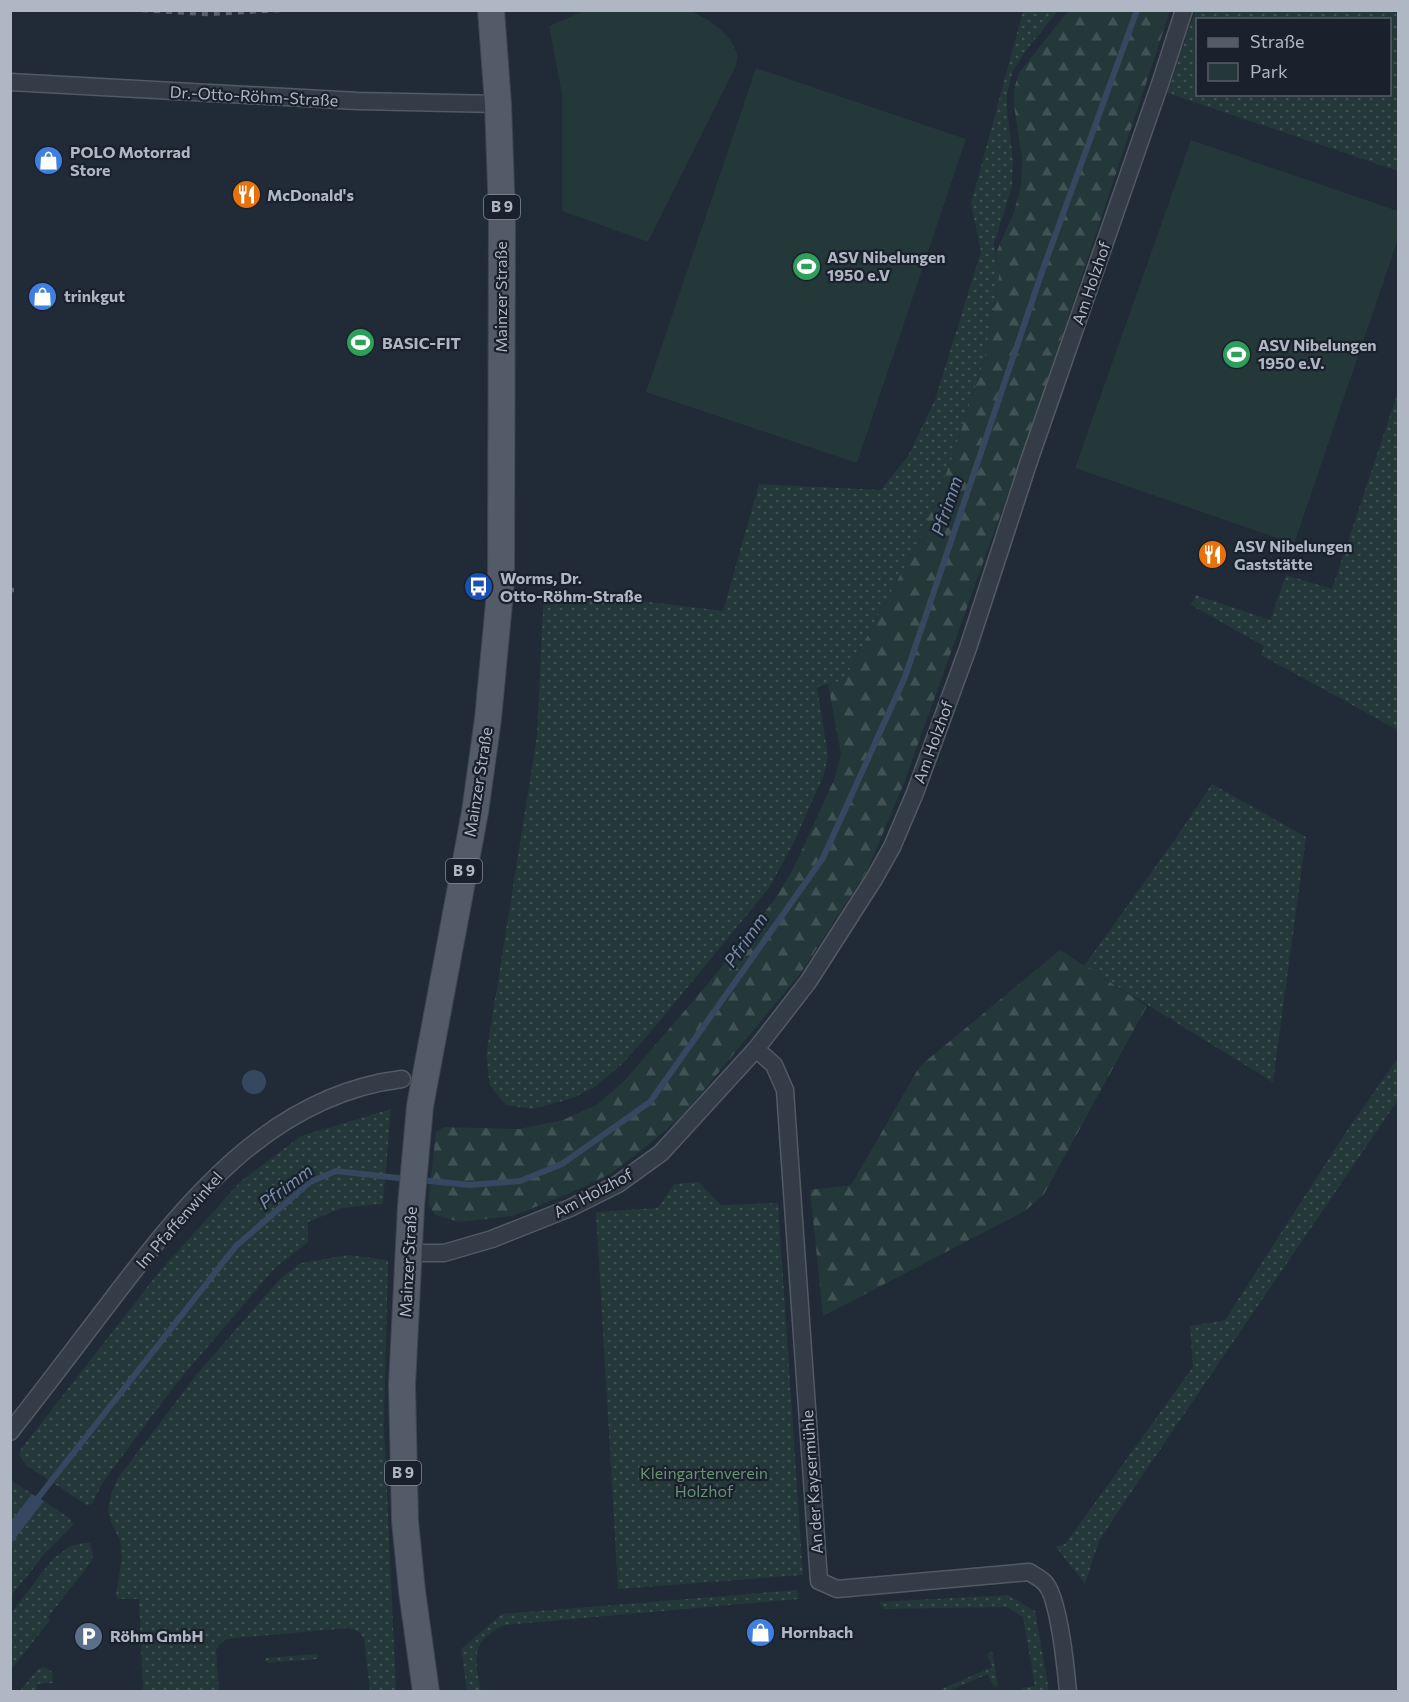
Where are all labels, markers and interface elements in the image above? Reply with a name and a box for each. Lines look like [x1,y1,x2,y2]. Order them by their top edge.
legend [1196,18,1391,96]
text: Straße [1250,30,1305,52]
text: Park [1250,60,1288,82]
street label: Dr.-Otto-Röhm-Straße [169,82,339,109]
place label: POLO Motorrad Store [70,142,190,179]
shop icon: POLO Motorrad Store [33,145,65,177]
restaurant icon: McDonald's [230,179,262,211]
place label: McDonald's [267,185,354,204]
road number: B 9 [484,195,520,219]
street label: Am Holzhof [1067,238,1114,327]
street label: Mainzer Straße [491,241,510,353]
place label: ASV Nibelungen 1950 e.V [827,247,946,284]
sports icon: ASV Nibelungen 1950 e.V [790,250,822,282]
shop icon: trinkgut [27,280,59,312]
place label: trinkgut [64,286,125,305]
sports icon: BASIC-FIT [345,327,377,359]
place label: BASIC-FIT [382,333,461,352]
place label: ASV Nibelungen 1950 e.V. [1258,335,1377,372]
sports icon: ASV Nibelungen 1950 e.V. [1221,338,1253,370]
water label: Pfrimm [926,473,966,538]
place label: ASV Nibelungen Gaststätte [1234,536,1353,573]
restaurant icon: ASV Nibelungen Gaststätte [1197,539,1229,571]
place label: Worms, Dr. Otto-Röhm-Straße [500,568,642,605]
bus stop icon: Worms, Dr. Otto-Röhm-Straße [463,571,495,603]
street label: Am Holzhof [909,697,956,786]
street label: Mainzer Straße [459,726,496,838]
road number: B 9 [446,859,482,883]
water label: Pfrimm [718,908,772,971]
water label: Pfrimm [254,1159,317,1214]
street label: Am Holzhof [550,1164,636,1221]
street label: Im Pfaffenwinkel [131,1167,226,1272]
street label: Mainzer Straße [395,1206,420,1318]
street label: An der Kaysermühle [797,1409,826,1555]
road number: B 9 [385,1461,421,1485]
park label: Kleingartenverein Holzhof [640,1463,768,1500]
shop icon: Hornbach [744,1616,776,1648]
parking icon: Röhm GmbH [73,1620,105,1652]
place label: Hornbach [781,1622,853,1641]
place label: Röhm GmbH [110,1626,203,1645]

